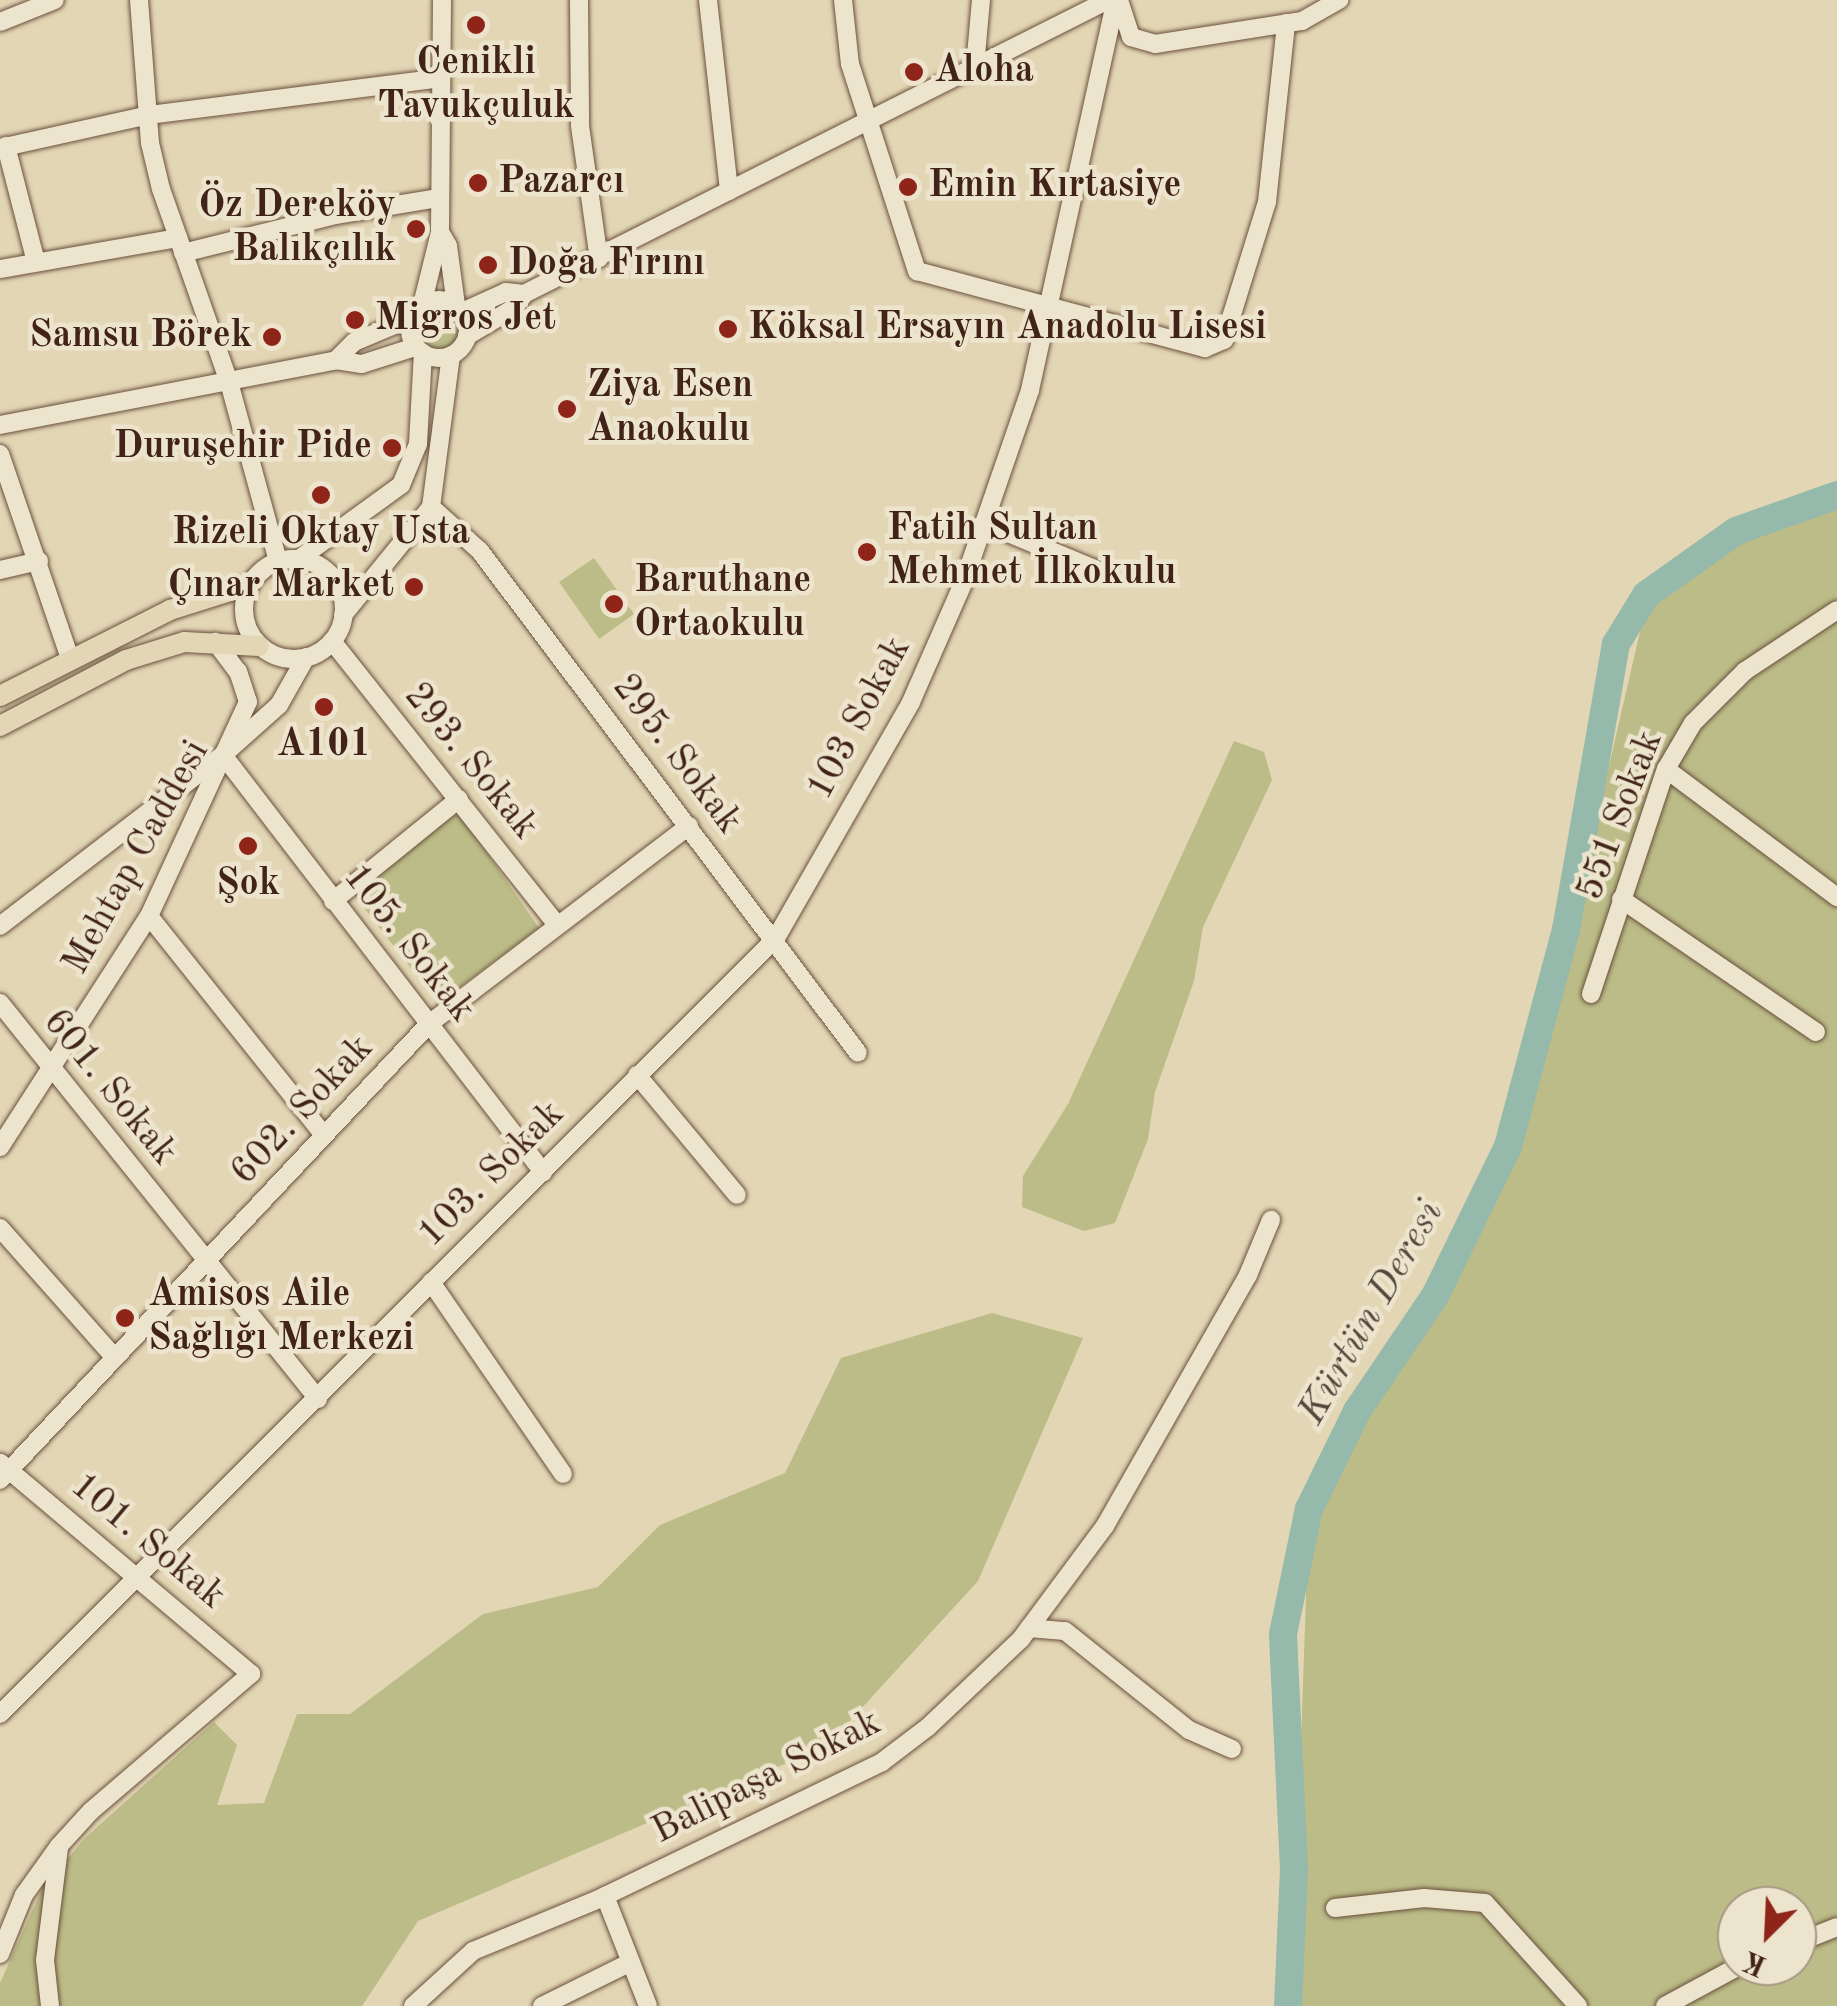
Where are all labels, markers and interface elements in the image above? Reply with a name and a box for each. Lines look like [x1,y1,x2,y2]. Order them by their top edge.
marker: Cenikli Tavukçuluk [465,14,487,36]
place label: Cenikli Tavukçuluk [377,41,575,130]
place label: Aloha [934,49,1034,95]
marker: Aloha [903,61,925,83]
place label: Pazarcı [498,160,625,206]
place label: Emin Kırtasiye [928,164,1181,210]
marker: Pazarcı [467,172,489,194]
marker: Emin Kırtasiye [897,176,919,198]
place label: Öz Dereköy Balıkçılık [198,184,396,274]
marker: Öz Dereköy Balıkçılık [405,218,427,240]
place label: Doğa Fırını [508,242,705,288]
marker: Doğa Fırını [477,254,499,276]
place label: Migros Jet [375,297,556,343]
place label: Köksal Ersayın Anadolu Lisesi [748,306,1266,352]
marker: Migros Jet [344,309,366,331]
place label: Samsu Börek [29,314,252,360]
marker: Köksal Ersayın Anadolu Lisesi [717,318,739,340]
marker: Samsu Börek [261,326,283,348]
place label: Ziya Esen Anaokulu [587,364,753,454]
marker: Ziya Esen Anaokulu [556,398,578,420]
place label: Duruşehir Pide [114,425,372,471]
marker: Duruşehir Pide [381,437,403,459]
marker: Rizeli Oktay Usta [310,484,332,506]
place label: Fatih Sultan Mehmet İlkokulu [887,507,1176,596]
place label: Rizeli Oktay Usta [172,511,470,557]
marker: Fatih Sultan Mehmet İlkokulu [856,541,878,563]
place label: Baruthane Ortaokulu [634,559,811,648]
place label: Çınar Market [167,564,394,610]
marker: Çınar Market [403,576,425,598]
marker: Baruthane Ortaokulu [603,593,625,615]
street label: 103 Sokak [798,630,922,808]
street label: 295. Sokak [601,666,751,844]
street label: 293. Sokak [393,675,547,849]
marker: A101 [313,696,335,718]
place label: A101 [277,723,371,769]
street label: 551 Sokak [1568,725,1674,907]
street label: Mehtap Caddesi [54,733,220,983]
marker: Şok [237,835,259,857]
street label: 105. Sokak [332,856,484,1032]
place label: Şok [216,862,280,908]
street label: 601. Sokak [32,1001,186,1175]
street label: 602. Sokak [222,1027,384,1195]
street label: 103. Sokak [409,1092,575,1258]
water label: Kürtün Deresi [1289,1193,1455,1433]
place label: Amisos Aile Sağlığı Merkezi [148,1273,414,1362]
marker: Amisos Aile Sağlığı Merkezi [112,1305,138,1331]
street label: 101. Sokak [60,1464,234,1620]
street label: Balipaşa Sokak [645,1701,889,1855]
north arrow [1717,1886,1817,1986]
text: K [1740,1944,1771,1979]

